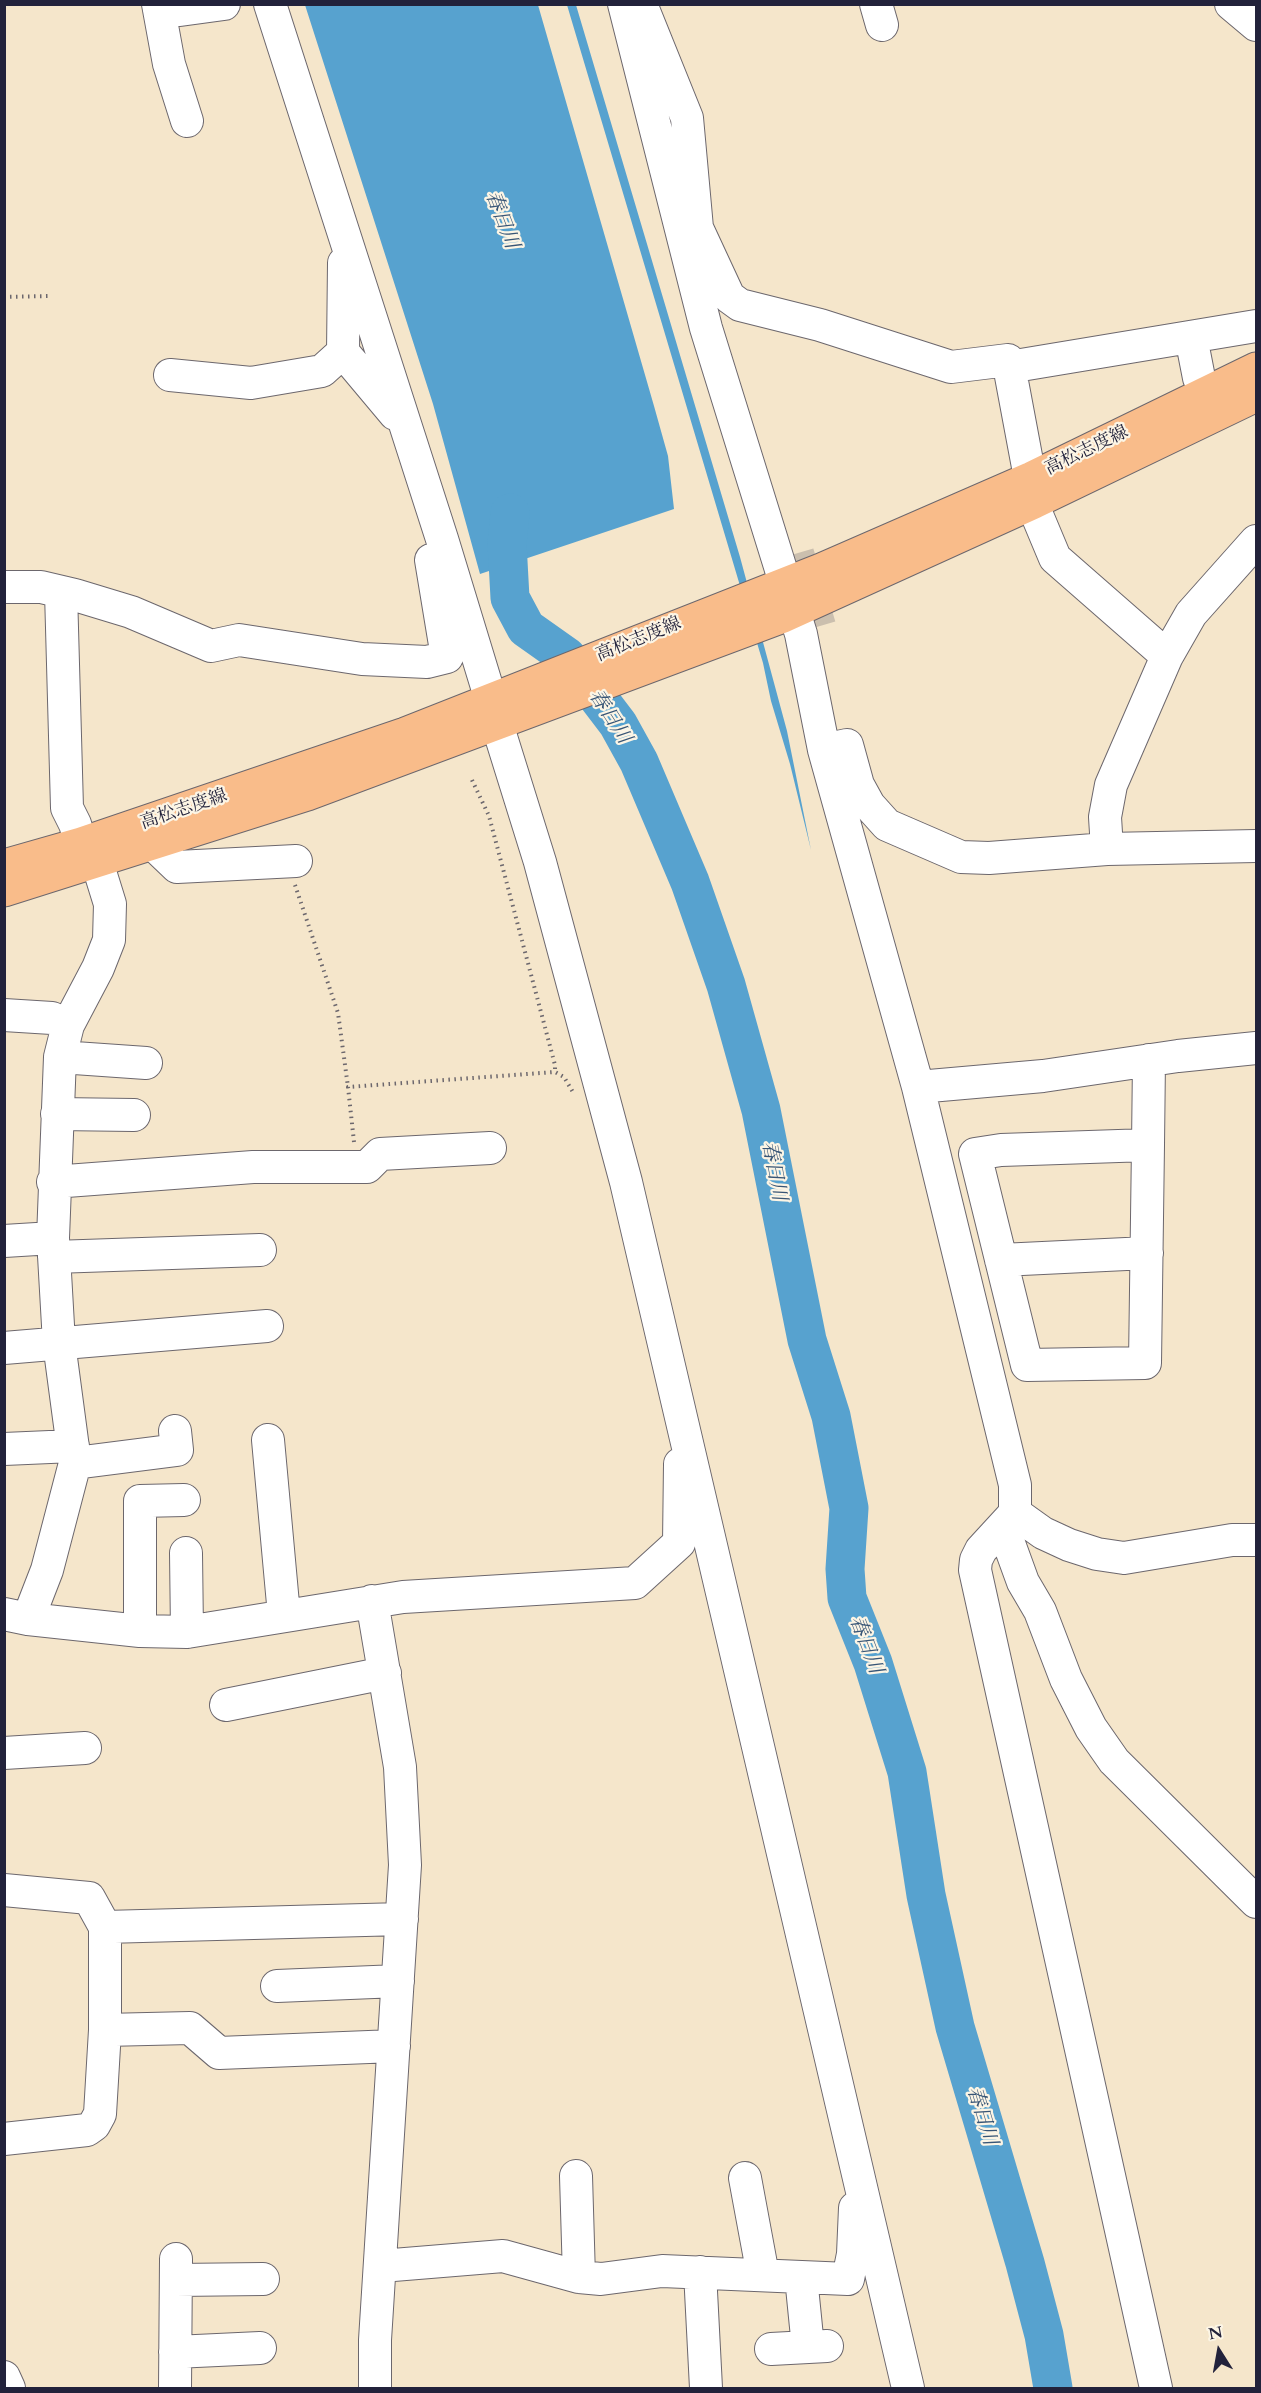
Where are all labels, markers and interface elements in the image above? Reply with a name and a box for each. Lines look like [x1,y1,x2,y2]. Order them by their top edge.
water label: 春日川 [479,188,523,252]
street label: 高松志度線 [1042,422,1132,480]
street label: 高松志度線 [593,613,685,667]
water label: 春日川 [583,685,635,749]
street label: 高松志度線 [138,785,230,835]
water label: 春日川 [755,1139,791,1203]
water label: 春日川 [843,1613,887,1677]
water label: 春日川 [961,2084,1001,2148]
north arrow [1189,2321,1249,2381]
text: N [1207,2321,1224,2345]

